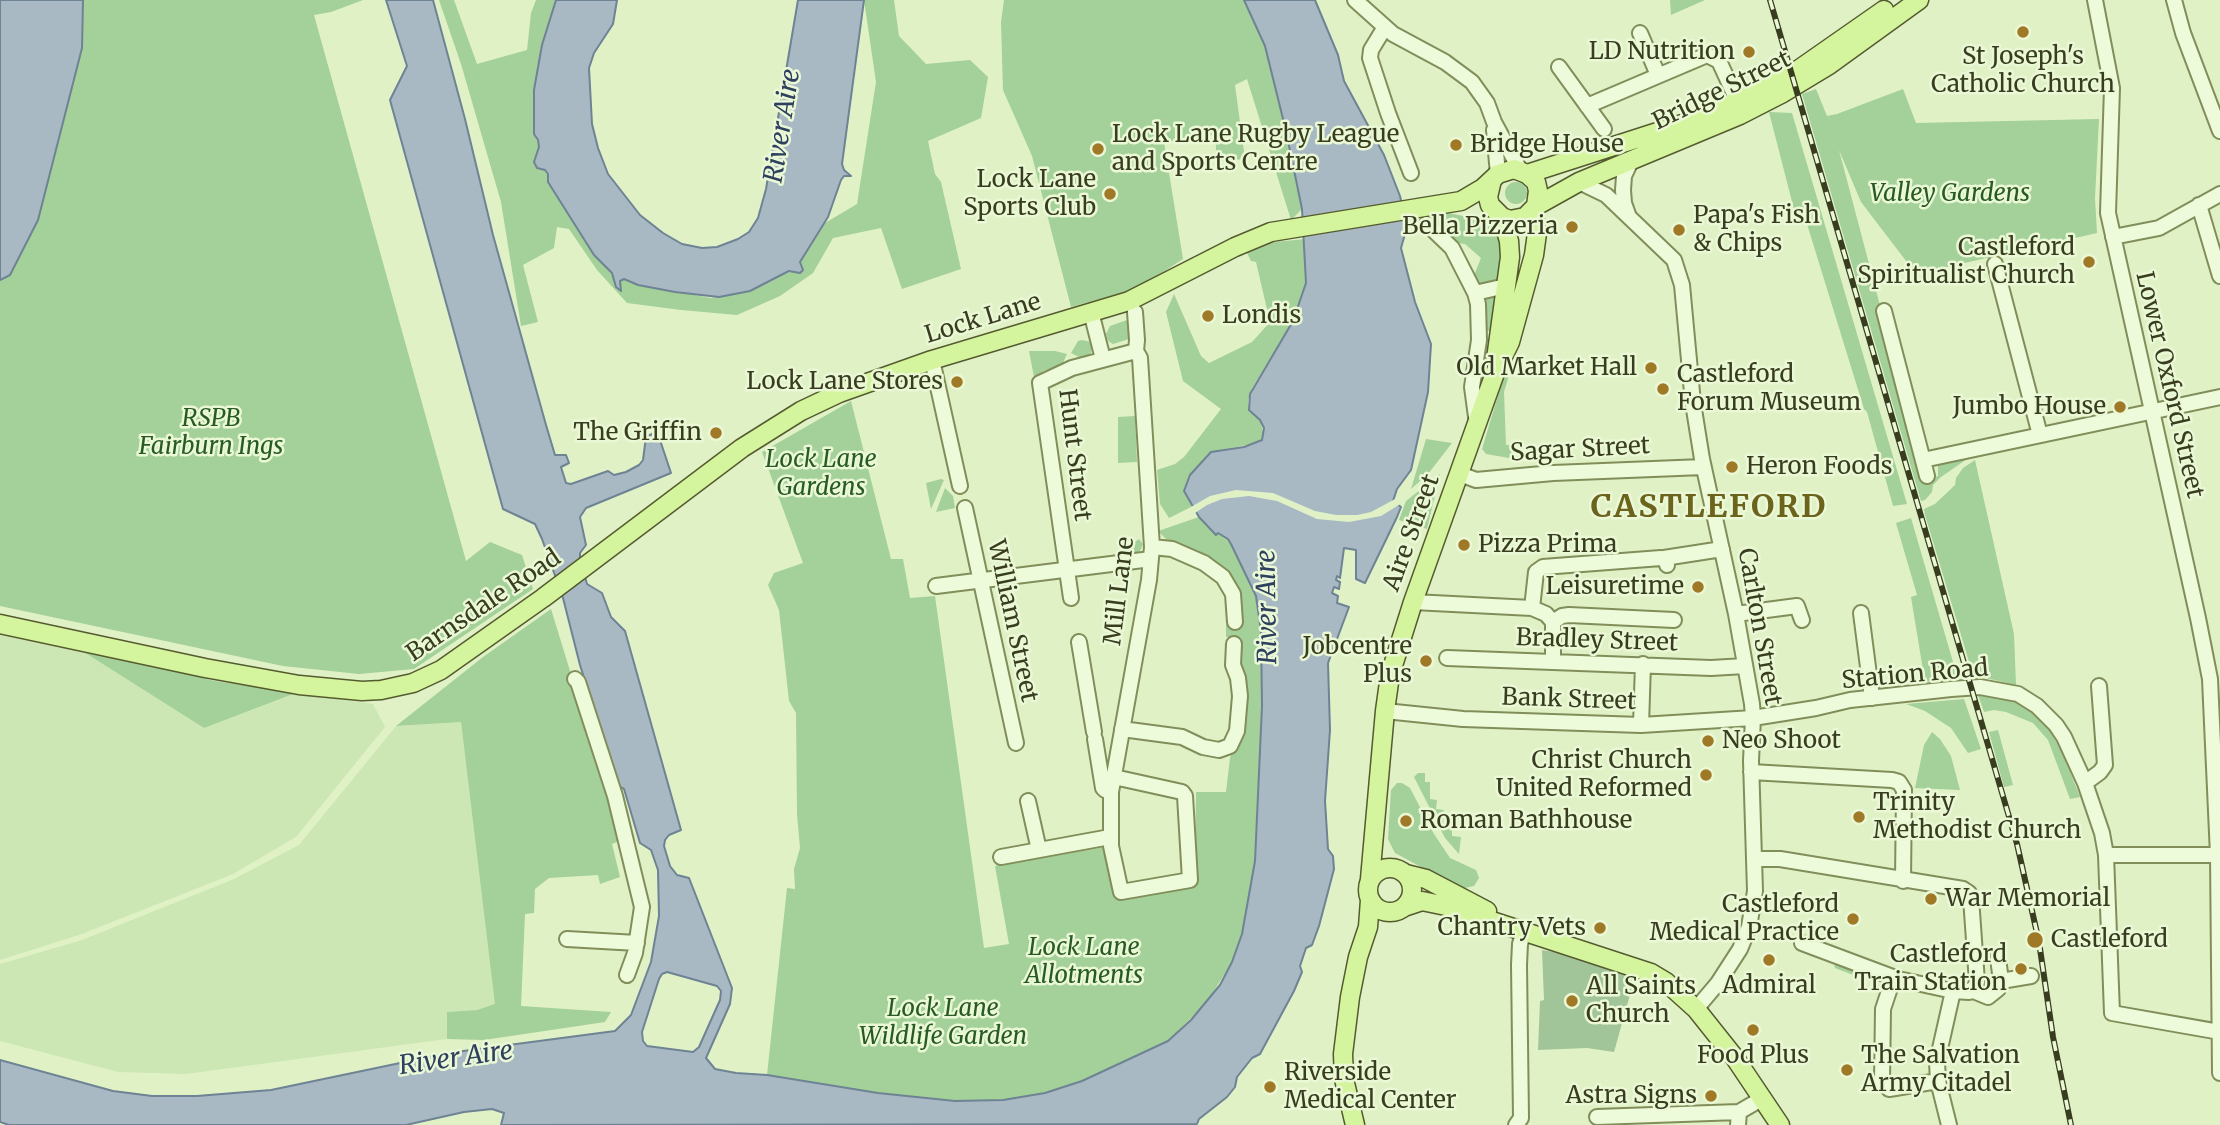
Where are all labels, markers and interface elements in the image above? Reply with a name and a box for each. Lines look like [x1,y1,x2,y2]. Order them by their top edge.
marker: St Joseph's Catholic Church [2015,24,2031,40]
place label: LD Nutrition [1589,38,1735,66]
place label: St Joseph's Catholic Church [1931,43,2115,99]
marker: LD Nutrition [1741,44,1757,60]
street label: Bridge Street [1648,45,1796,137]
water label: River Aire [759,67,807,185]
place label: Lock Lane Rugby League and Sports Centre [1112,121,1399,177]
place label: Bridge House [1470,131,1624,159]
marker: Bridge House [1448,137,1464,153]
marker: Lock Lane Rugby League and Sports Centre [1090,141,1106,157]
place label: Lock Lane Sports Club [963,166,1096,222]
park label: Valley Gardens [1870,180,2030,208]
marker: Lock Lane Sports Club [1102,186,1118,202]
place label: Papa's Fish & Chips [1693,202,1820,258]
place label: Bella Pizzeria [1402,213,1558,241]
marker: Bella Pizzeria [1564,219,1580,235]
marker: Papa's Fish & Chips [1671,222,1687,238]
place label: Castleford Spiritualist Church [1857,234,2075,290]
marker: Castleford Spiritualist Church [2081,254,2097,270]
street label: Lower Oxford Street [2129,269,2209,501]
street label: Lock Lane [922,288,1044,350]
place label: Londis [1222,302,1301,330]
marker: Londis [1200,308,1216,324]
place label: Old Market Hall [1456,354,1637,382]
marker: Old Market Hall [1643,360,1659,376]
place label: Castleford Forum Museum [1677,361,1861,417]
place label: Lock Lane Stores [746,368,943,396]
marker: Lock Lane Stores [949,374,965,390]
marker: Castleford Forum Museum [1655,381,1671,397]
street label: Hunt Street [1052,387,1096,523]
place label: Jumbo House [1953,393,2106,421]
marker: Jumbo House [2112,399,2128,415]
park label: RSPB Fairburn Ings [139,405,283,461]
place label: The Griffin [573,419,702,447]
marker: The Griffin [708,425,724,441]
street label: Sagar Street [1509,432,1651,468]
park label: Lock Lane Gardens [765,446,877,502]
place label: Heron Foods [1746,453,1892,481]
marker: Heron Foods [1724,459,1740,475]
street label: Aire Street [1378,471,1446,595]
district label: CASTLEFORD [1592,489,1826,527]
place label: Pizza Prima [1478,531,1617,559]
street label: Mill Lane [1099,535,1141,647]
street label: William Street [981,537,1043,705]
marker: Pizza Prima [1456,537,1472,553]
street label: Barnsdale Road [401,544,567,668]
street label: Carlton Street [1731,546,1787,708]
water label: River Aire [1251,549,1285,665]
place label: Leisuretime [1546,573,1684,601]
marker: Leisuretime [1690,579,1706,595]
street label: Bradley Street [1515,624,1679,658]
place label: Jobcentre Plus [1303,633,1412,689]
marker: Jobcentre Plus [1418,653,1434,669]
street label: Station Road [1840,654,1990,696]
street label: Bank Street [1501,683,1637,717]
place label: Neo Shoot [1722,727,1841,755]
marker: Neo Shoot [1700,733,1716,749]
place label: Christ Church United Reformed [1496,747,1692,803]
marker: Christ Church United Reformed [1698,767,1714,783]
place label: Trinity Methodist Church [1873,789,2081,845]
place label: Roman Bathhouse [1420,807,1632,835]
marker: Trinity Methodist Church [1851,809,1867,825]
marker: Roman Bathhouse [1398,813,1414,829]
place label: War Memorial [1945,885,2110,913]
place label: Castleford Medical Practice [1649,891,1839,947]
marker: War Memorial [1923,891,1939,907]
marker: Castleford Medical Practice [1845,911,1861,927]
place label: Chantry Vets [1437,914,1586,942]
marker: Chantry Vets [1592,920,1608,936]
place label: Castleford [2051,926,2168,954]
marker: Castleford [2025,930,2045,950]
park label: Lock Lane Allotments [1025,934,1143,990]
place label: Castleford Train Station [1854,941,2007,997]
marker: Admiral [1761,952,1777,968]
marker: Castleford Train Station [2013,961,2029,977]
place label: Admiral [1722,972,1816,1000]
place label: All Saints Church [1586,973,1696,1029]
marker: All Saints Church [1564,993,1580,1009]
park label: Lock Lane Wildlife Garden [859,995,1027,1051]
marker: Food Plus [1745,1022,1761,1038]
water label: River Aire [397,1036,515,1082]
place label: Food Plus [1697,1042,1809,1070]
place label: The Salvation Army Citadel [1861,1042,2020,1098]
place label: Riverside Medical Center [1284,1059,1456,1115]
marker: The Salvation Army Citadel [1839,1062,1855,1078]
marker: Riverside Medical Center [1262,1079,1278,1095]
place label: Astra Signs [1566,1082,1697,1110]
marker: Astra Signs [1703,1088,1719,1104]

